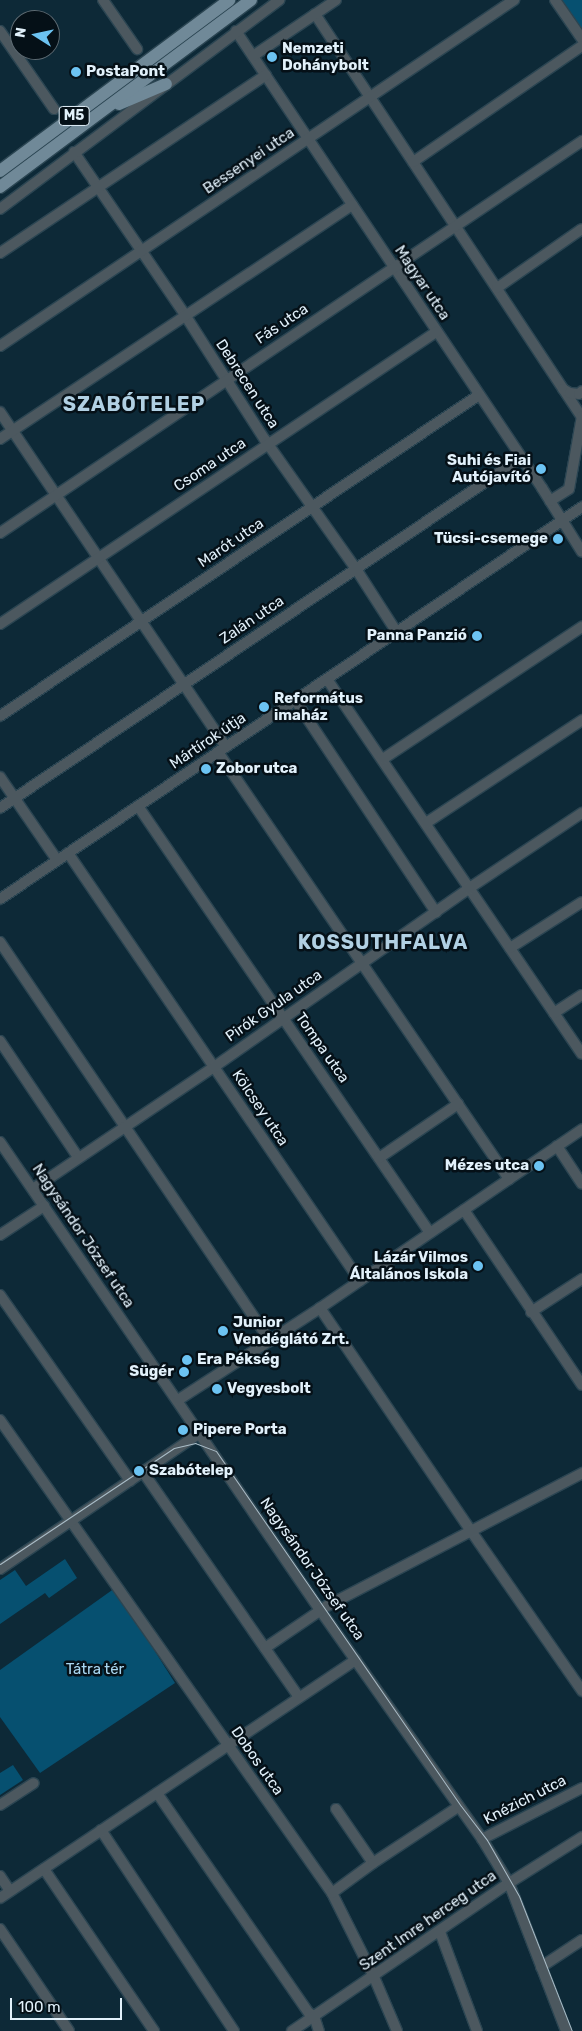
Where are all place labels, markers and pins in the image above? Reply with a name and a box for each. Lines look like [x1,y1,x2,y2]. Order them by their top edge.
place label: Nemzeti Dohánybolt [282,39,369,74]
marker: Nemzeti Dohánybolt [266,51,278,63]
place label: PostaPont [86,63,165,81]
marker: PostaPont [70,66,82,78]
place label: Suhi és Fiai Autójavító [447,451,531,486]
marker: Suhi és Fiai Autójavító [535,463,547,475]
place label: Tücsi-csemege [434,530,548,548]
marker: Tücsi-csemege [552,533,564,545]
place label: Panna Panzió [367,627,467,645]
marker: Panna Panzió [471,630,483,642]
place label: Református imaház [274,689,363,724]
marker: Református imaház [258,701,270,713]
place label: Zobor utca [216,760,298,778]
marker: Zobor utca [200,763,212,775]
place label: Mézes utca [445,1157,529,1175]
marker: Mézes utca [533,1160,545,1172]
place label: Lázár Vilmos Általános Iskola [350,1248,468,1283]
marker: Lázár Vilmos Általános Iskola [472,1260,484,1272]
place label: Junior Vendéglátó Zrt. [233,1313,349,1348]
marker: Junior Vendéglátó Zrt. [217,1325,229,1337]
place label: Era Pékség [197,1351,280,1369]
marker: Era Pékség [181,1354,193,1366]
place label: Sügér [129,1363,174,1381]
marker: Sügér [178,1366,190,1378]
place label: Vegyesbolt [227,1380,311,1398]
marker: Vegyesbolt [211,1383,223,1395]
place label: Pipere Porta [193,1421,287,1439]
marker: Pipere Porta [177,1424,189,1436]
place label: Szabótelep [149,1462,233,1480]
marker: Szabótelep [133,1465,145,1477]

